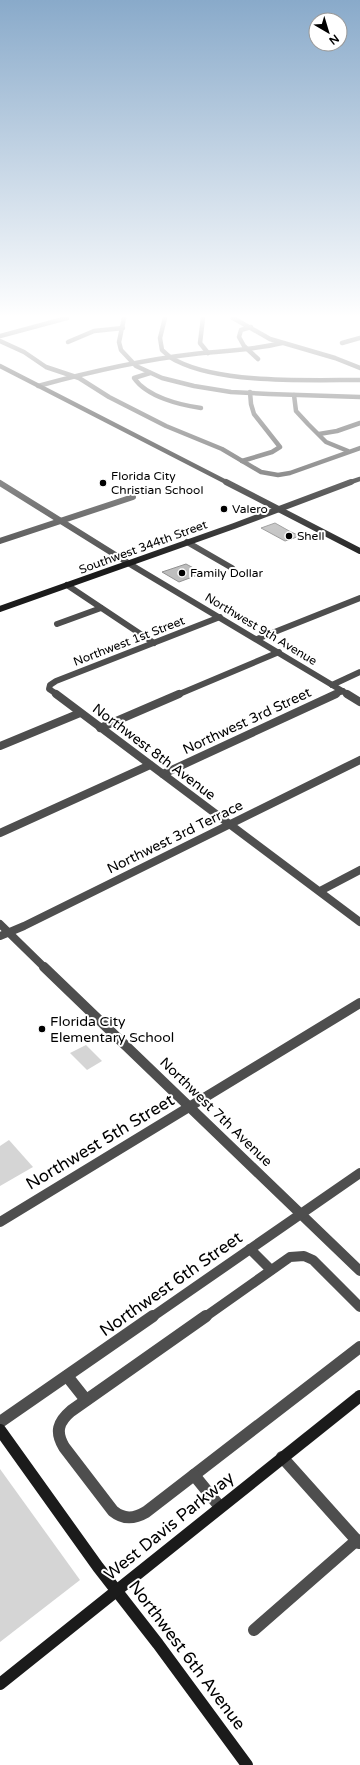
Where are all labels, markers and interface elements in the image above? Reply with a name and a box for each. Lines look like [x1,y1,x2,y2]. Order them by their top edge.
north arrow [308,12,348,52]
text: N [326,32,341,47]
place label: Florida City Christian School [111,469,203,497]
marker: Florida City Christian School [98,478,108,488]
place label: Valero [232,502,268,516]
marker: Valero [219,504,229,514]
street label: Southwest 344th Street [77,517,209,577]
place label: Shell [297,529,324,543]
marker: Shell [284,531,294,541]
place label: Family Dollar [190,566,263,580]
marker: Family Dollar [177,568,187,578]
street label: Northwest 9th Avenue [202,590,320,668]
street label: Northwest 1st Street [71,613,187,669]
street label: Northwest 3rd Street [180,684,314,758]
street label: Northwest 8th Avenue [89,700,219,804]
street label: Northwest 3rd Terrace [104,797,246,877]
place label: Florida City Elementary School [50,1013,174,1046]
marker: Florida City Elementary School [37,1024,47,1034]
street label: Northwest 7th Avenue [156,1054,276,1170]
street label: Northwest 5th Street [22,1089,178,1195]
street label: Northwest 6th Street [96,1227,247,1341]
street label: West Davis Parkway [100,1467,238,1585]
street label: Northwest 6th Avenue [124,1576,250,1734]

